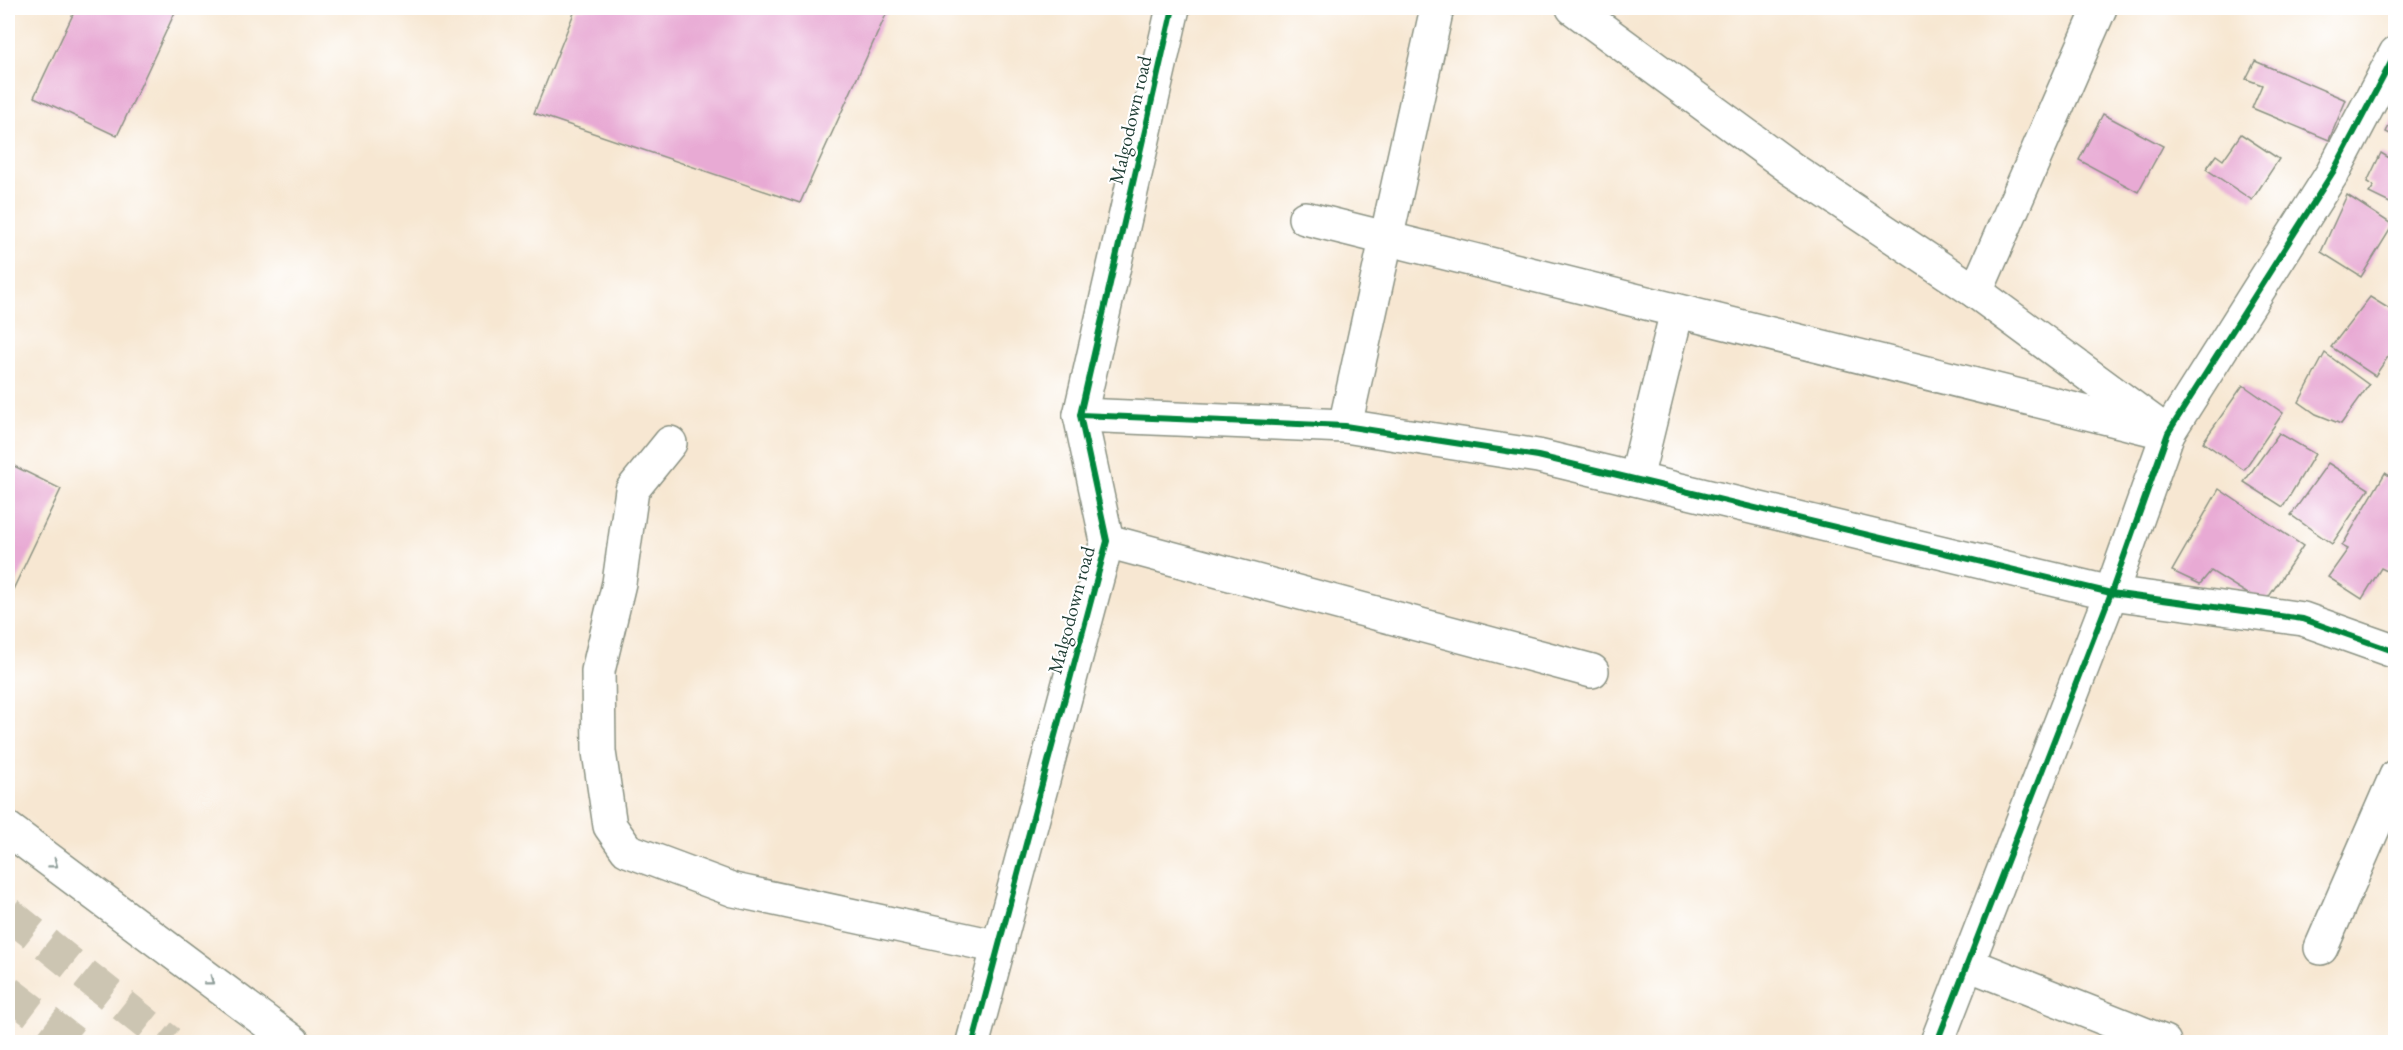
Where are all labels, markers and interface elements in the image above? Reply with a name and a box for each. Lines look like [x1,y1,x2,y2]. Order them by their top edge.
street label: Malgodown road [1103,52,1158,187]
street label: Malgodown road [1041,542,1101,677]
one-way arrow [48,857,59,868]
one-way arrow [204,974,215,985]

